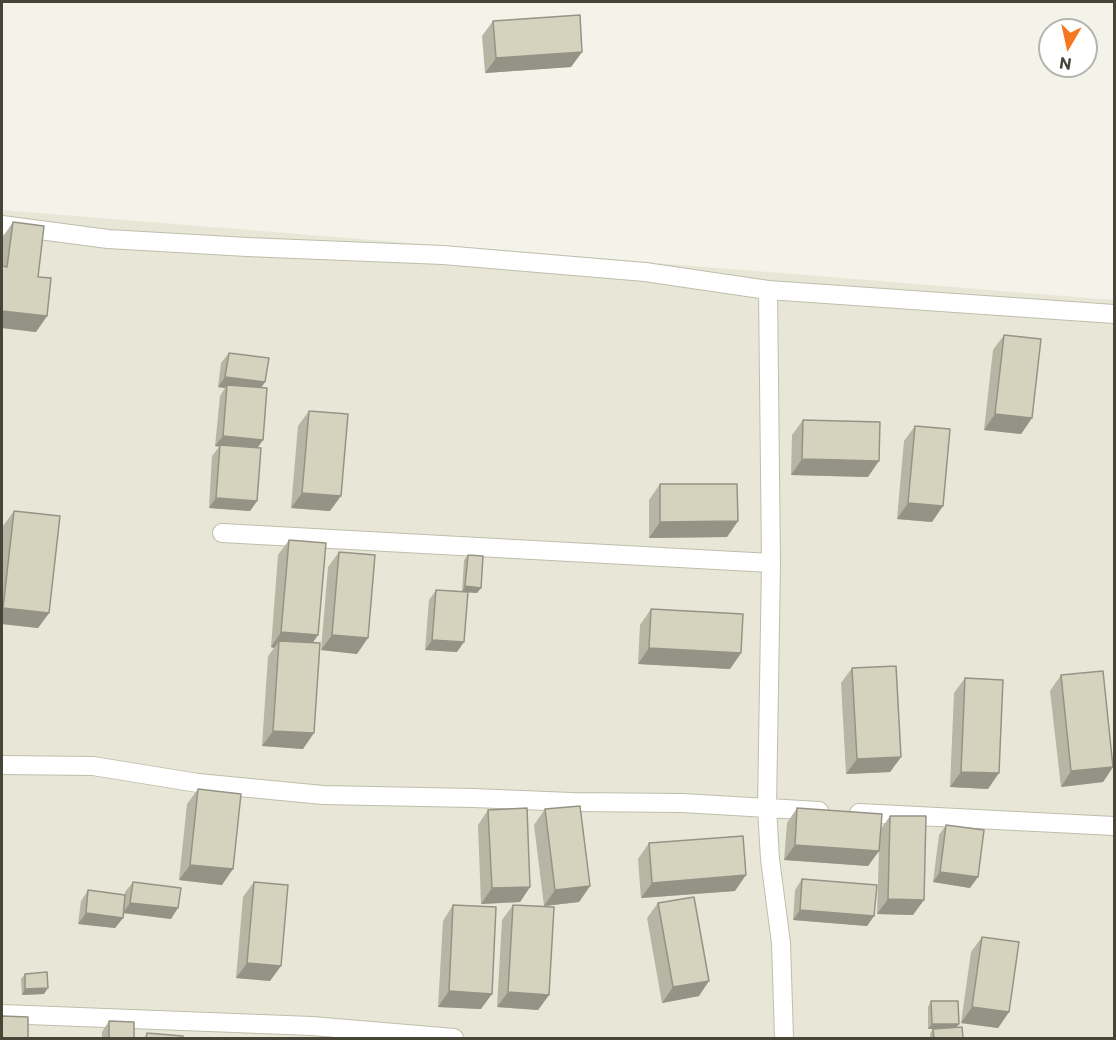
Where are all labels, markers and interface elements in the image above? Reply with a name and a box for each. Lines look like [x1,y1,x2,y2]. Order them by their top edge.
north arrow [1038,18,1098,78]
text: N [1058,54,1073,75]

